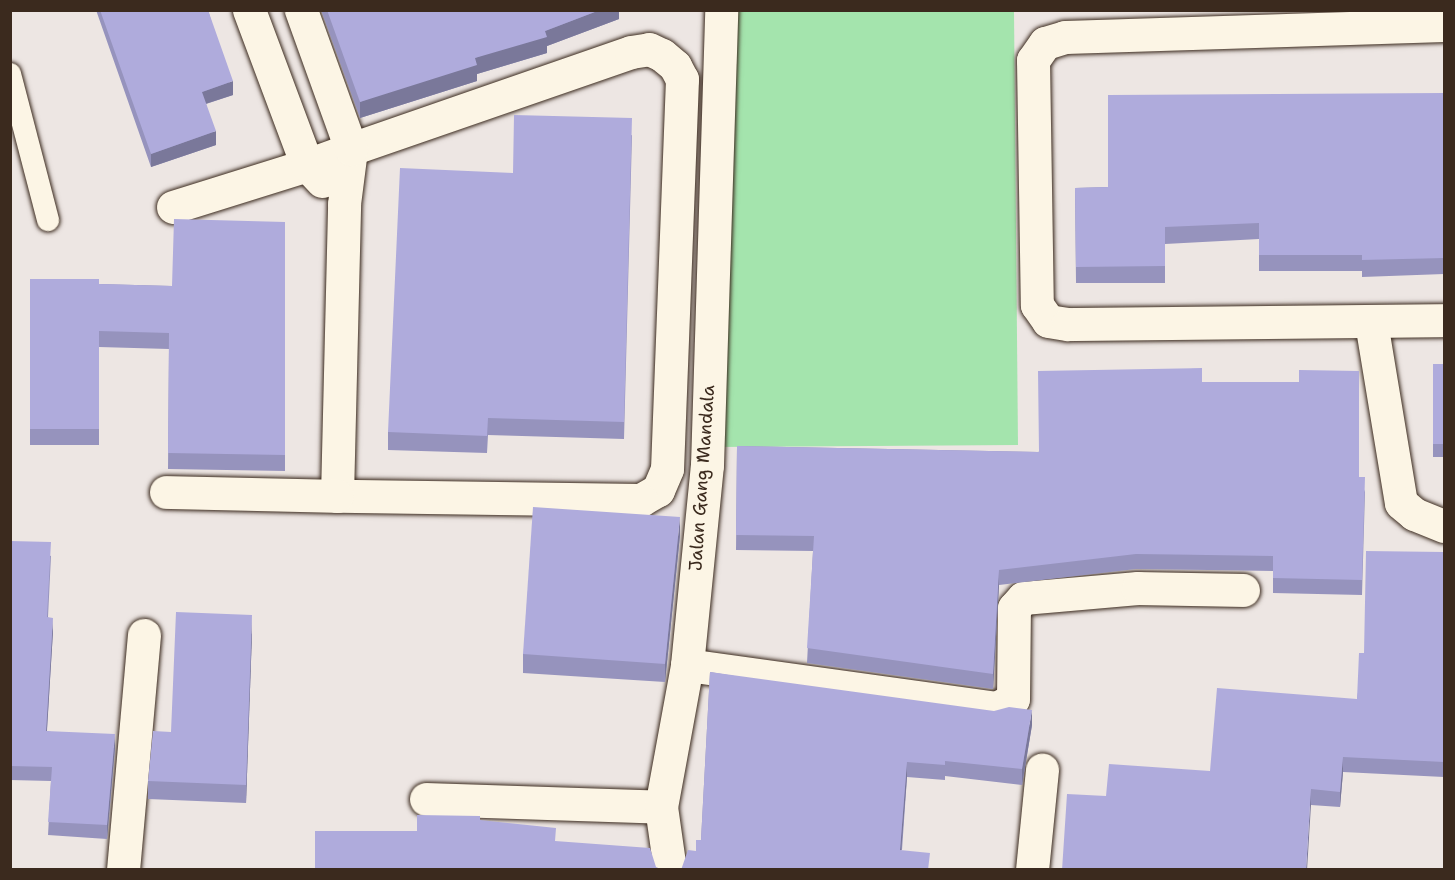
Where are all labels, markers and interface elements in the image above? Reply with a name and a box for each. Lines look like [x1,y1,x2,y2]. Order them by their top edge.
street label: Jalan Gang Mandala [685,384,719,572]

